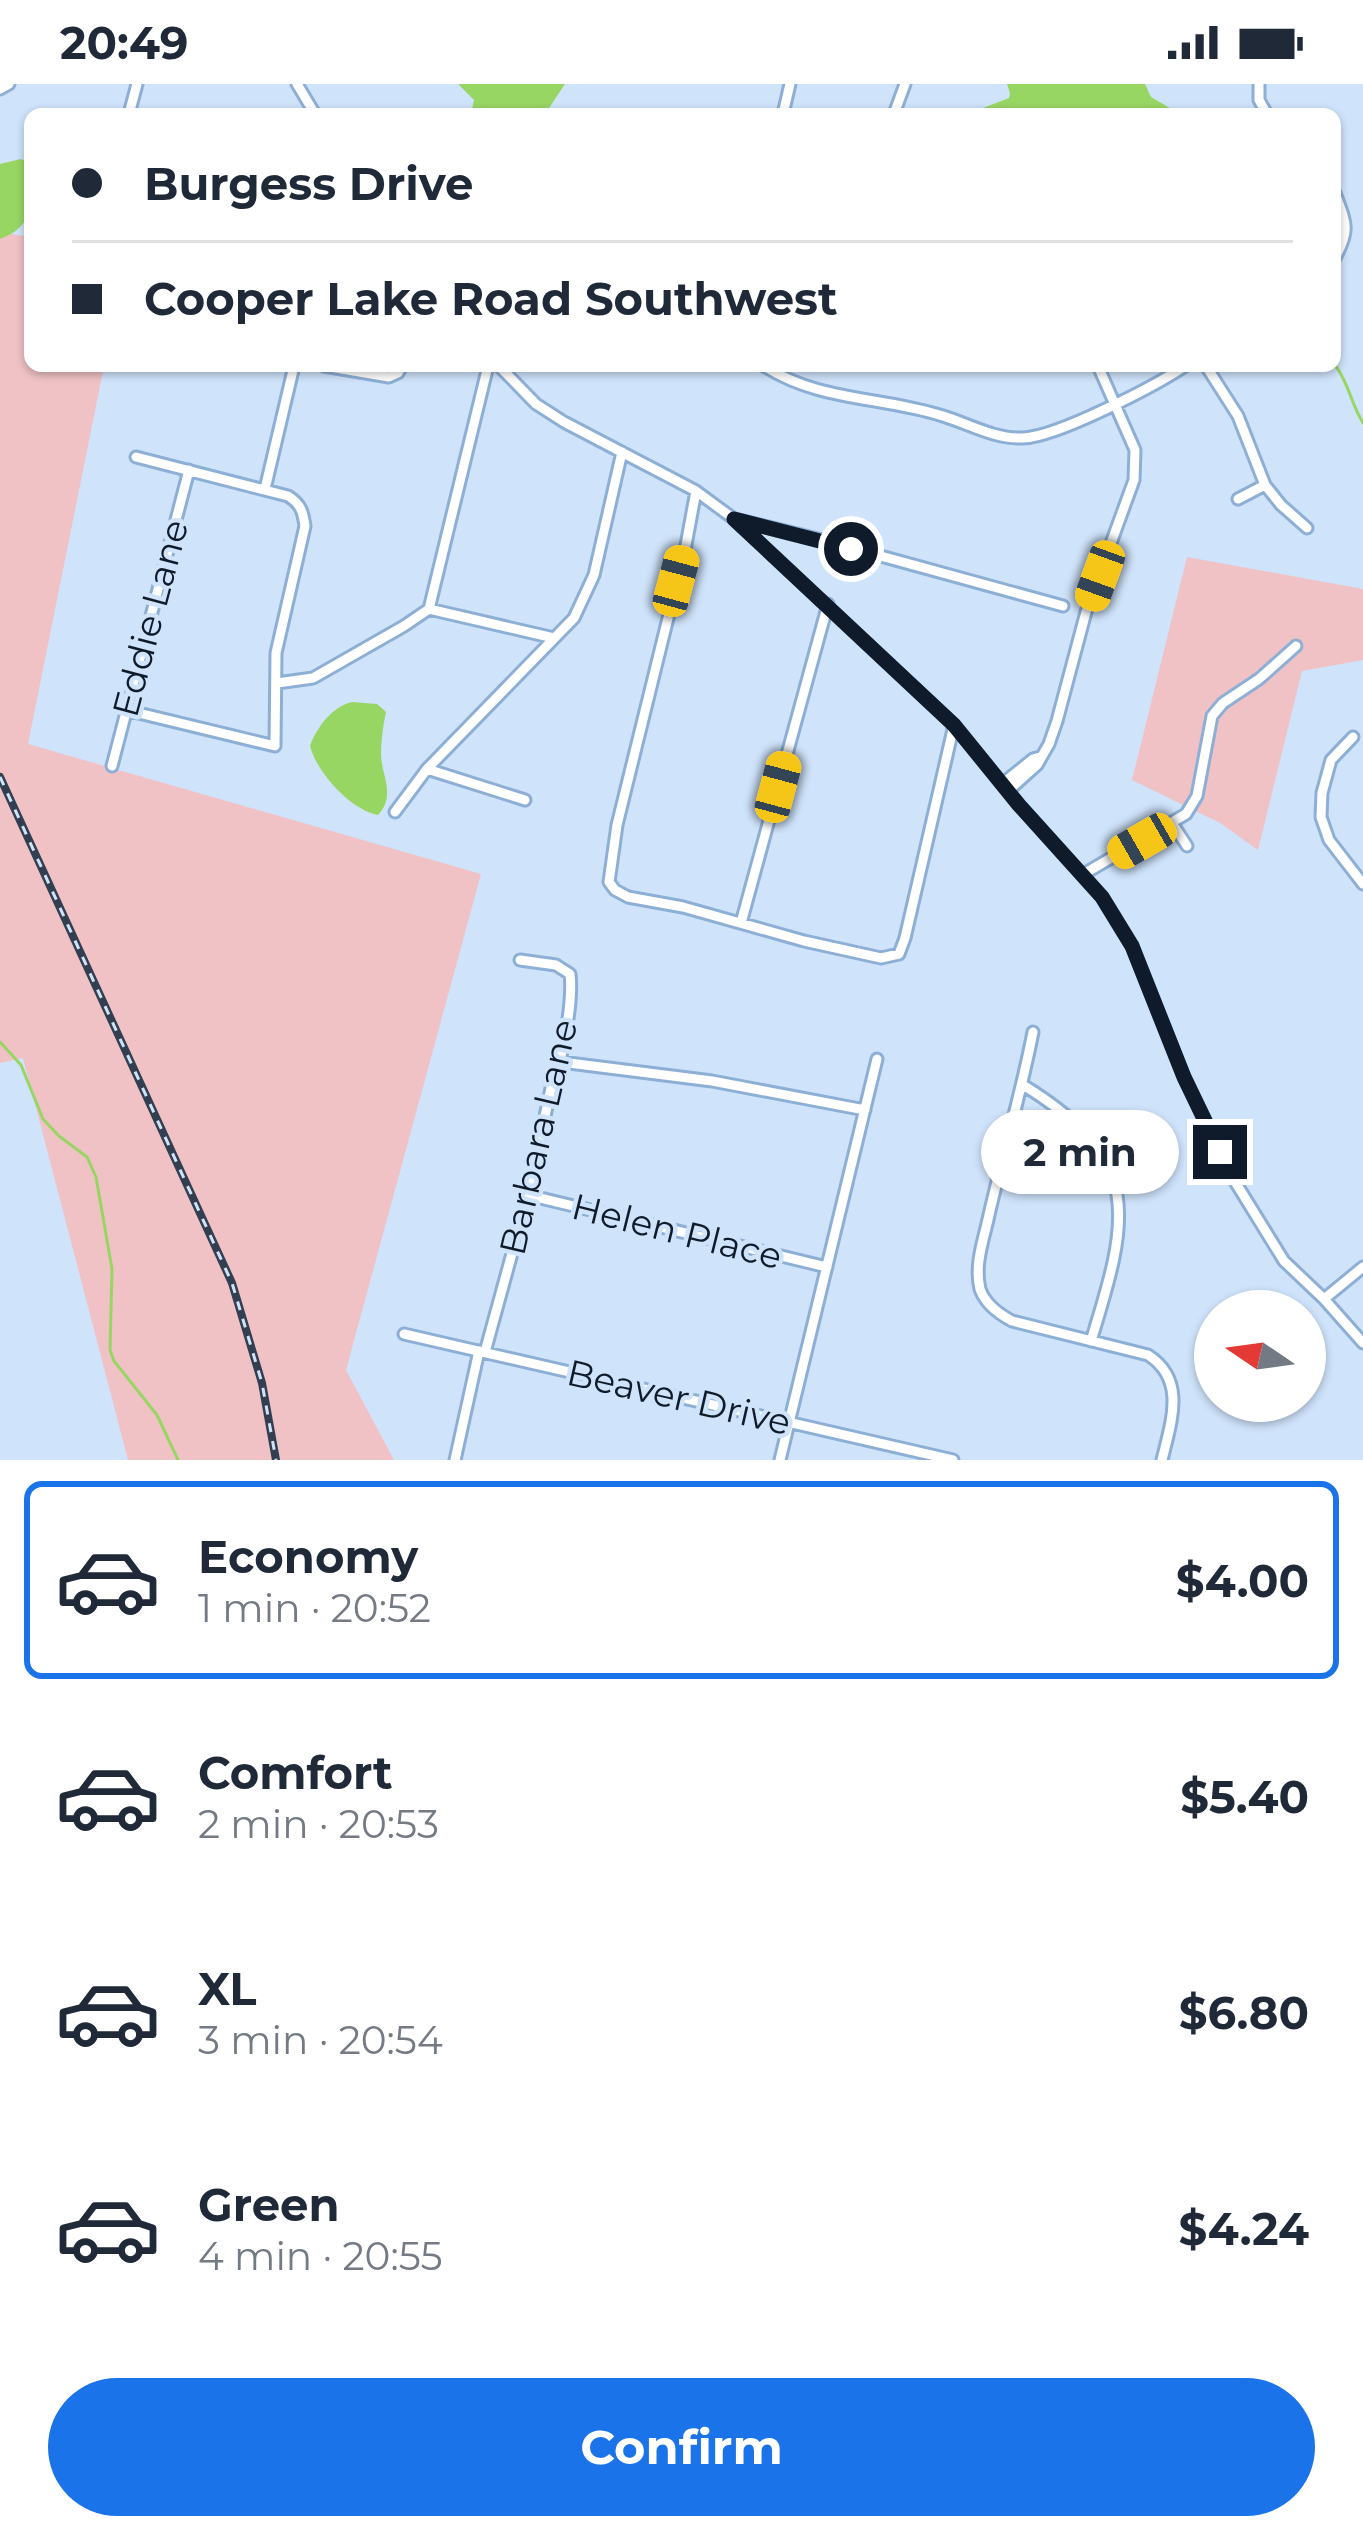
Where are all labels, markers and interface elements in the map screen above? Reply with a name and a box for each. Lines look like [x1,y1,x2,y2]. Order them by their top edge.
text: 20:49 [60,15,188,70]
text: Burgess Drive [144,156,473,211]
text: Cooper Lake Road Southwest [144,271,838,326]
street label: Eddie Lane [103,515,197,721]
route start [824,522,878,576]
car [1071,536,1129,616]
car [649,542,703,620]
car [751,748,805,826]
car [1102,807,1182,875]
street label: Barbara Lane [490,1015,586,1259]
callout: 2 min [980,1110,1178,1194]
route end [1193,1125,1247,1179]
text: 2 min [1023,1128,1137,1176]
street label: Helen Place [568,1184,786,1278]
north arrow [1194,1290,1326,1422]
map controls [1194,1290,1326,1422]
street label: Beaver Drive [563,1350,795,1444]
icon: car [54,1526,162,1634]
text: Economy [198,1529,418,1584]
text: $4.00 [1176,1553,1309,1608]
text: 1 min · 20:52 [198,1584,431,1632]
icon: car [54,1742,162,1850]
text: Comfort [198,1745,393,1800]
text: $5.40 [1180,1769,1309,1824]
text: 2 min · 20:53 [198,1800,439,1848]
icon: car [54,1958,162,2066]
text: XL [198,1961,256,2016]
text: $6.80 [1179,1985,1309,2040]
text: 3 min · 20:54 [198,2016,443,2064]
icon: car [54,2174,162,2282]
text: Green [198,2177,340,2232]
text: $4.24 [1179,2201,1309,2256]
text: 4 min · 20:55 [198,2232,443,2280]
button: Confirm [48,2378,1315,2516]

